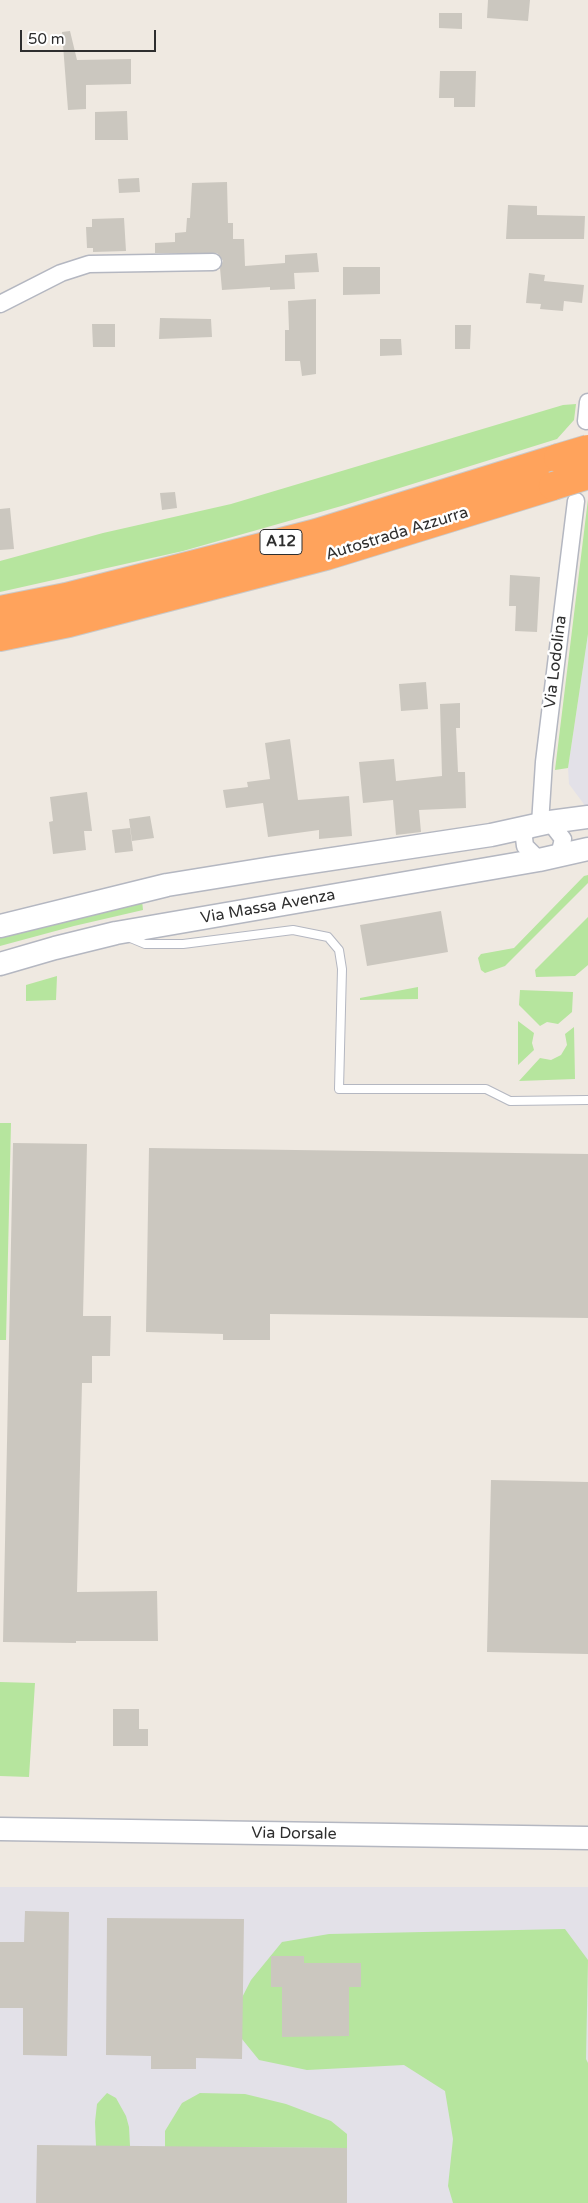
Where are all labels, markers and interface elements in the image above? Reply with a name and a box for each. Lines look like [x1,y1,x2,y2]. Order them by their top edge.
scale bar [22,20,159,52]
text: 50 m [28,30,65,48]
street label: Autostrada Azzurra [323,503,471,565]
road number: A12 [260,530,302,554]
street label: Via Lodolina [541,614,571,710]
street label: Via Massa Avenza [199,886,337,928]
street label: Via Dorsale [251,1824,337,1844]

